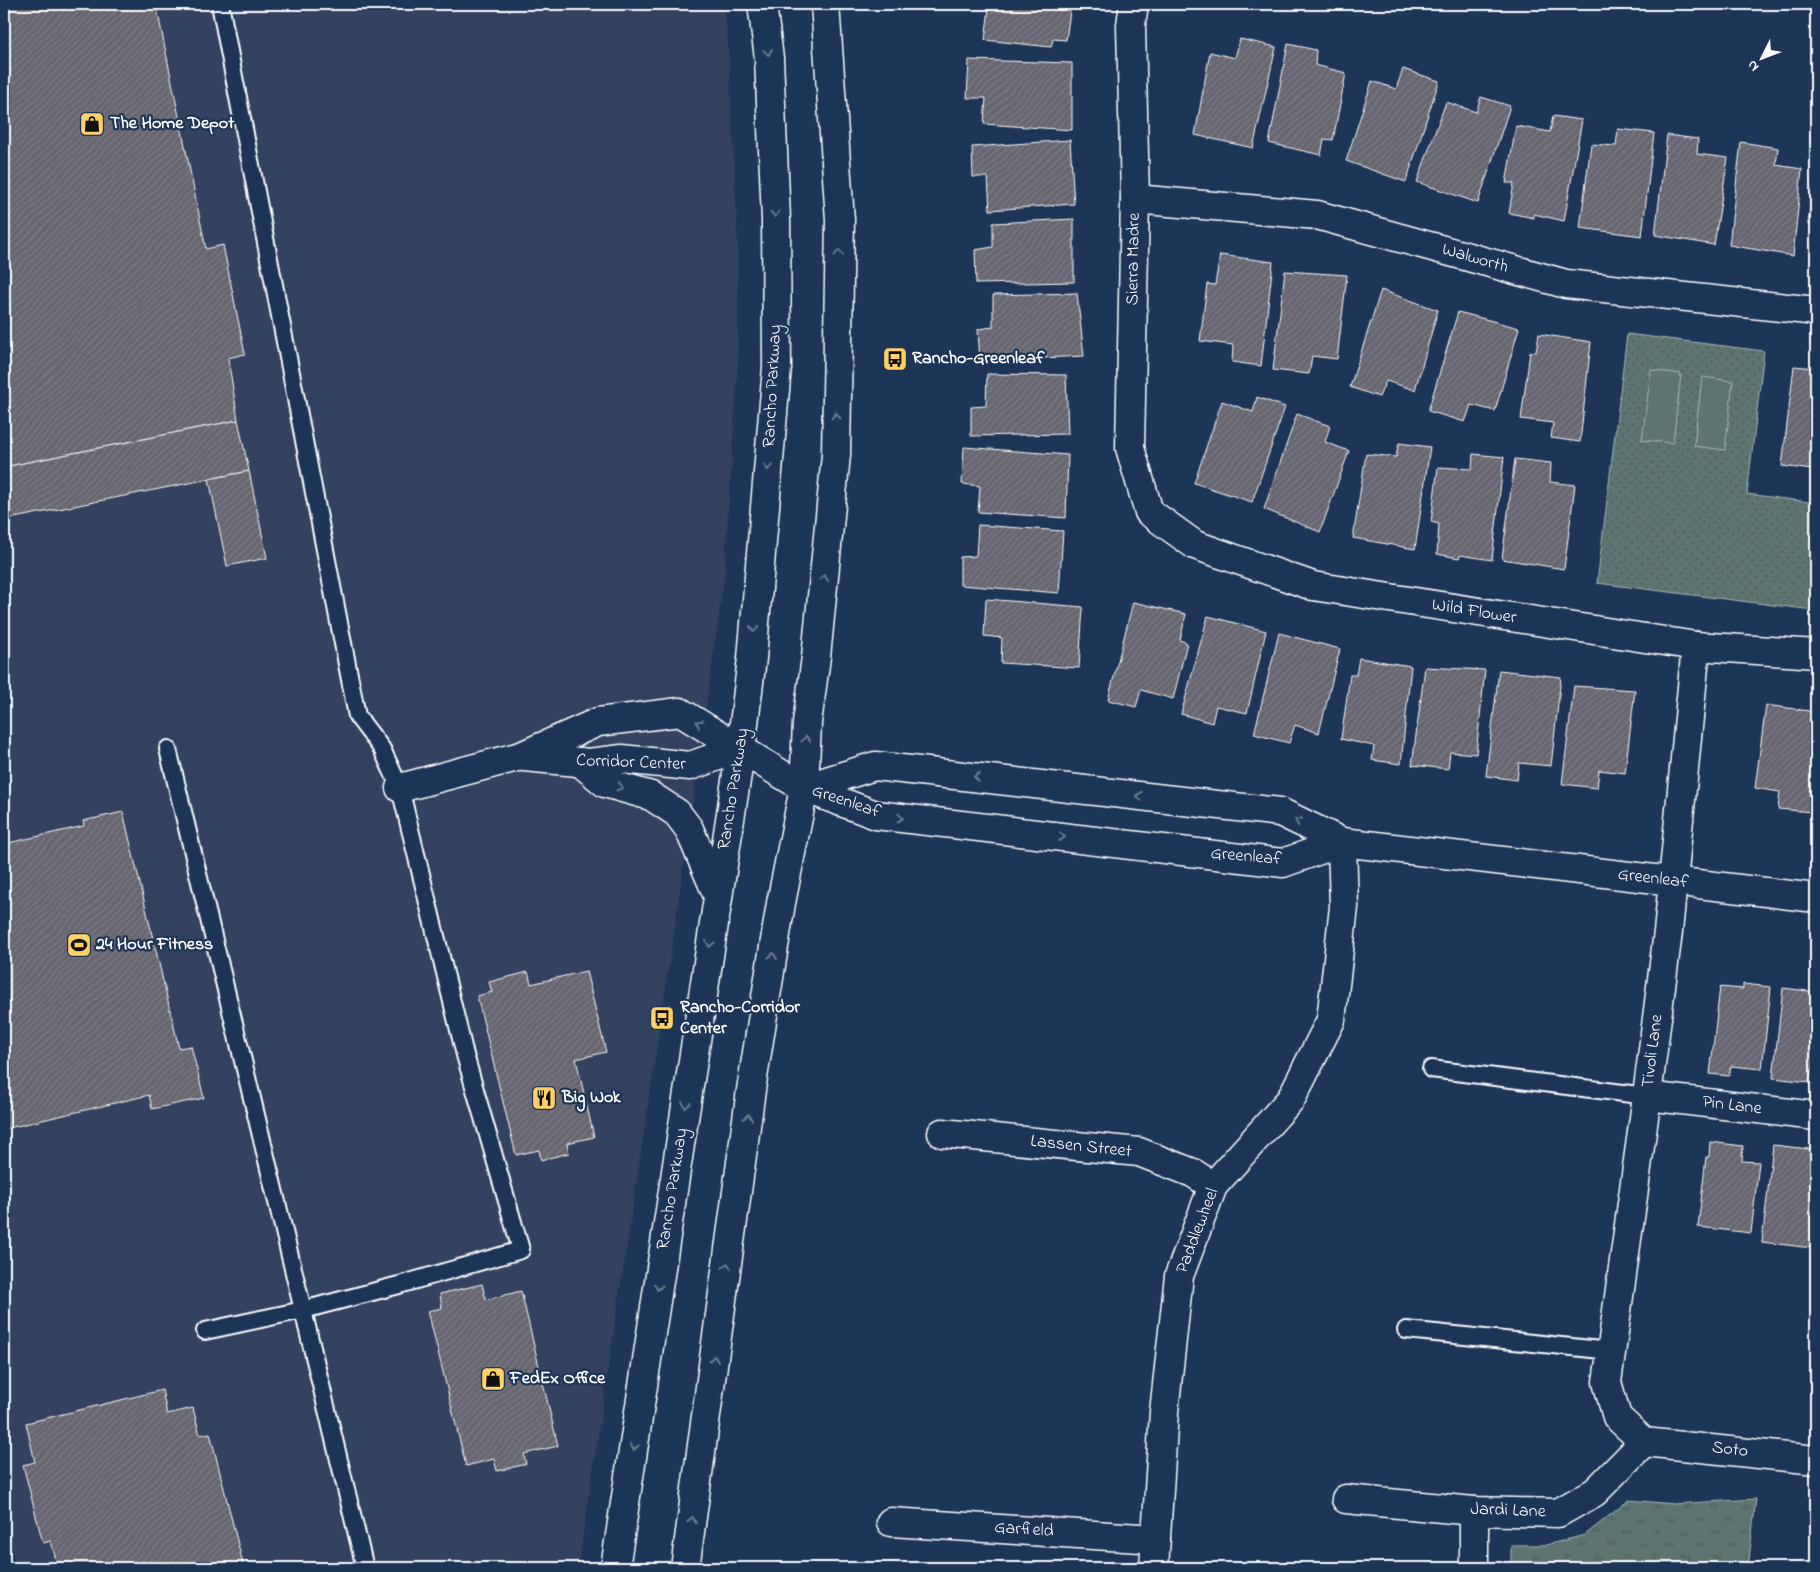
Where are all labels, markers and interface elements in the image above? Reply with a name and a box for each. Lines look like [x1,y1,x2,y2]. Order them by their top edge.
north arrow [1738,32,1788,82]
one-way arrow [762,48,773,56]
text: N [1742,55,1764,76]
shop icon: The Home Depot [79,111,105,137]
place label: The Home Depot [110,111,235,137]
one-way arrow [770,211,781,219]
street label: Sierra Madre [1120,212,1148,306]
street label: Walworth [1439,237,1511,281]
one-way arrow [834,249,844,256]
street label: Rancho Parkway [757,324,789,448]
bus stop icon: Rancho-Greenleaf [882,346,908,372]
place label: Rancho-Greenleaf [912,346,1045,372]
one-way arrow [831,411,842,419]
one-way arrow [763,464,774,472]
one-way arrow [818,573,829,581]
street label: Wild Flower [1430,592,1519,632]
one-way arrow [749,626,760,634]
one-way arrow [695,720,704,730]
street label: Rancho Parkway [712,726,756,852]
one-way arrow [801,735,811,742]
street label: Corridor Center [576,748,687,778]
one-way arrow [973,772,981,783]
street label: Greenleaf [808,778,884,826]
one-way arrow [616,782,624,792]
one-way arrow [1134,791,1142,802]
one-way arrow [897,812,905,823]
one-way arrow [1294,816,1303,827]
one-way arrow [1058,831,1066,842]
street label: Greenleaf [1209,841,1283,873]
street label: Greenleaf [1616,862,1690,896]
sports icon: 24 Hour Fitness [66,932,92,958]
place label: 24 Hour Fitness [95,932,213,958]
one-way arrow [706,940,716,949]
one-way arrow [767,952,777,961]
place label: Rancho-Corridor Center [680,995,800,1042]
bus stop icon: Rancho-Corridor Center [649,1005,675,1031]
street label: Tivoli Lane [1636,1012,1670,1089]
restaurant icon: Big Wok [531,1085,557,1111]
place label: Big Wok [561,1085,622,1112]
street label: Pin Lane [1701,1089,1764,1123]
one-way arrow [682,1101,692,1109]
one-way arrow [742,1113,752,1121]
street label: Rancho Parkway [651,1126,695,1252]
street label: Lassen Street [1029,1129,1133,1165]
street label: Paddlewheel [1170,1185,1226,1277]
one-way arrow [721,1261,732,1269]
one-way arrow [654,1282,664,1291]
one-way arrow [708,1355,719,1363]
shop icon: FedEx Office [480,1366,506,1392]
place label: FedEx Office [509,1366,606,1392]
street label: Soto [1711,1435,1749,1465]
one-way arrow [629,1444,640,1452]
street label: Jardi Lane [1470,1497,1547,1525]
street label: Garfield [993,1515,1055,1545]
one-way arrow [686,1516,696,1524]

